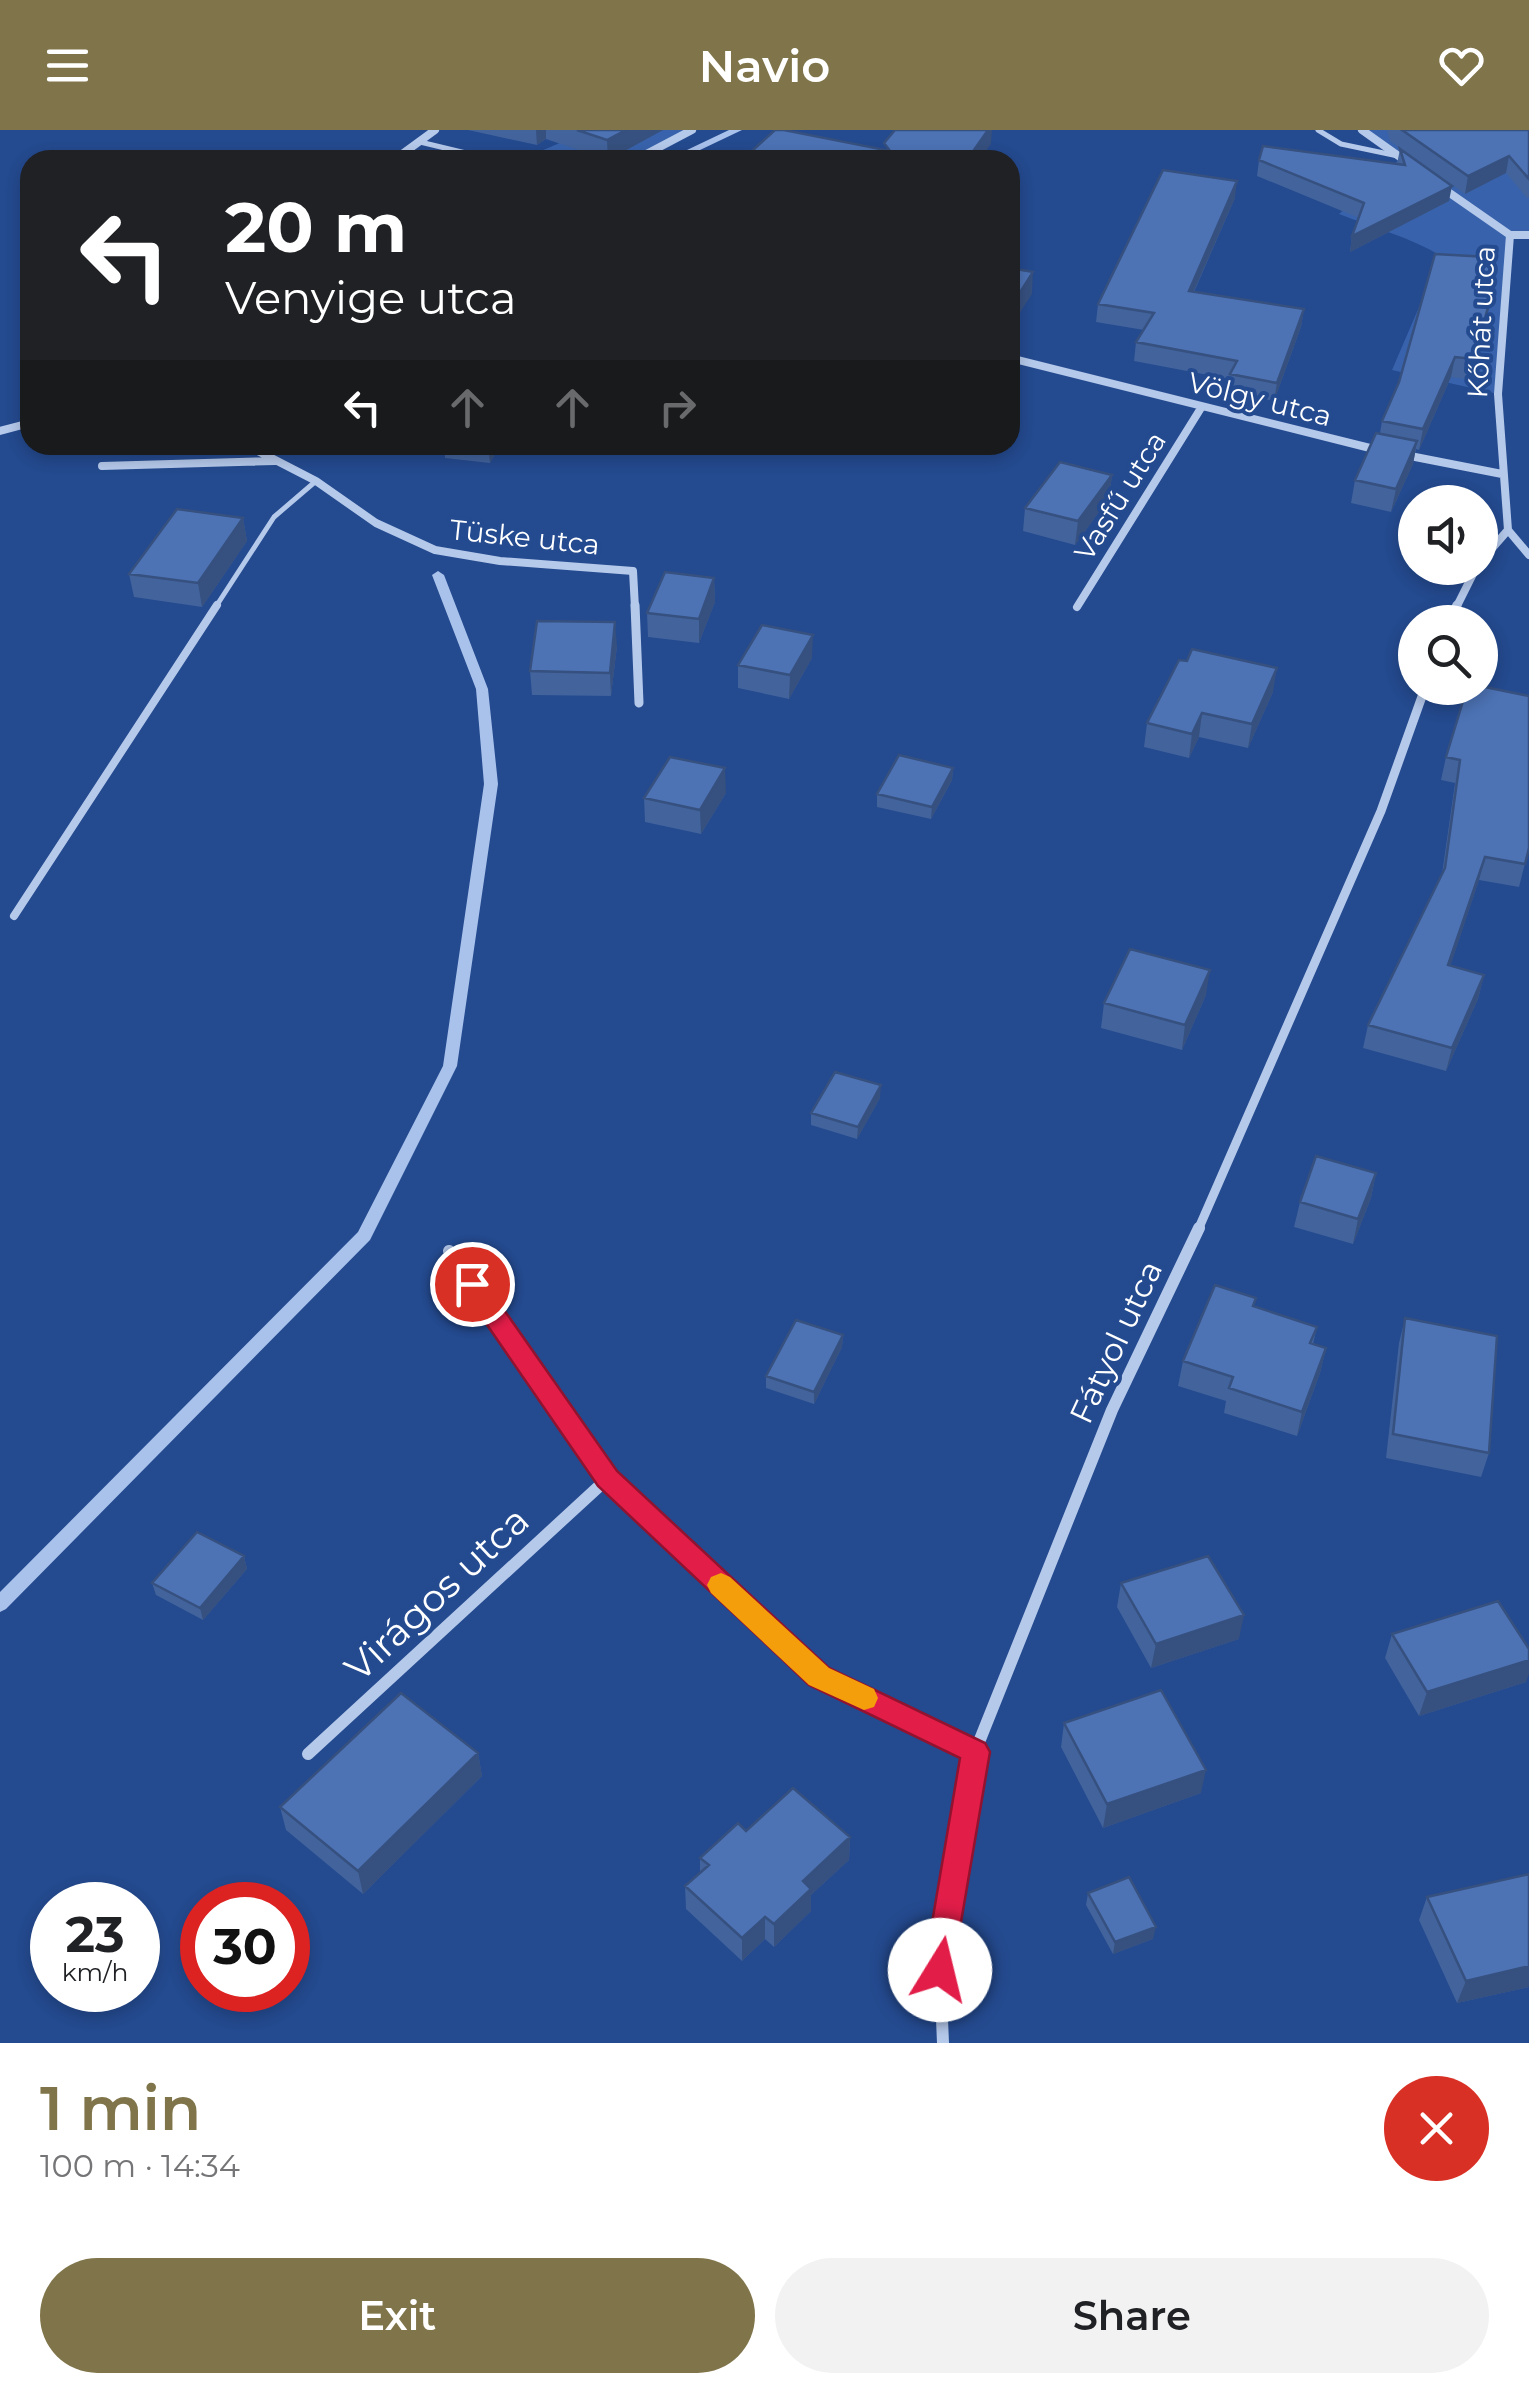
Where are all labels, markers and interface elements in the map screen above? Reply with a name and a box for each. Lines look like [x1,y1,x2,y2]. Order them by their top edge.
icon: menu [40,38,95,93]
text: Navio [699,38,830,93]
icon: heart [1434,38,1489,93]
text: 20 m [225,184,407,270]
icon: left [60,190,190,320]
street label: Kőhát utca [1460,245,1502,399]
text: Venyige utca [225,270,517,325]
street label: Völgy utca [1185,365,1335,433]
icon: left [335,380,390,435]
icon: ahead [440,380,495,435]
icon: ahead [545,380,600,435]
icon: right [650,380,705,435]
street label: Vasfű utca [1067,425,1173,567]
map controls [1398,485,1498,705]
button: sound [1398,485,1498,585]
street label: Tüske utca [448,512,602,562]
button: search [1398,605,1498,705]
pin [430,1242,515,1327]
street label: Fátyol utca [1061,1254,1170,1429]
icon: arrive [445,1257,500,1312]
street label: Virágos utca [335,1496,538,1691]
speed limit sign: 30 [180,1882,310,2012]
text: 23 [65,1904,125,1965]
position arrow [888,1918,992,2022]
text: km/h [62,1957,128,1987]
text: 1 min [40,2072,201,2145]
button: close [1384,2076,1489,2181]
text: 100 m · 14:34 [40,2146,240,2185]
button: Exit [40,2258,755,2373]
button: Share [775,2258,1489,2373]

